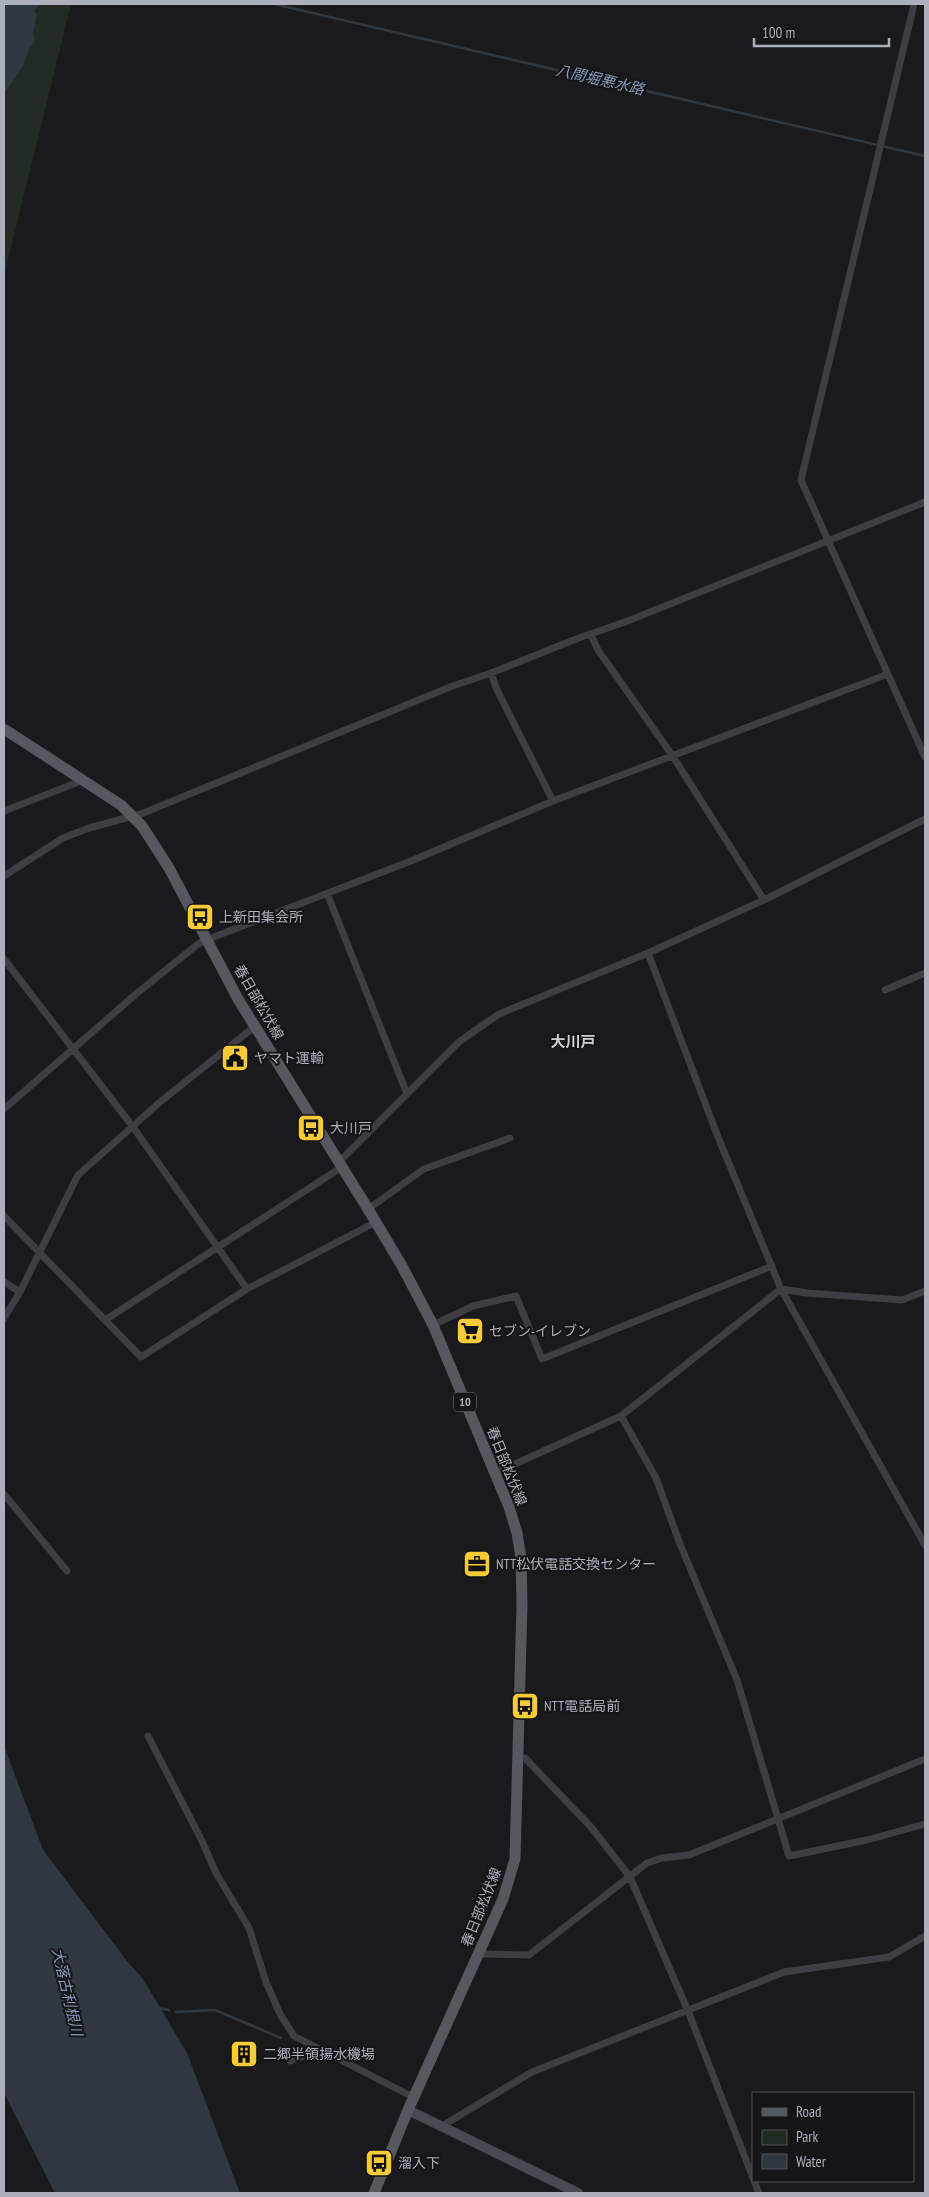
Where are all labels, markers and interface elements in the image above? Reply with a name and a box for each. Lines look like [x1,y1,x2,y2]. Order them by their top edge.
scale bar [754,15,889,47]
text: 100 m [762,23,795,42]
water label: 八間堀悪水路 [554,60,648,99]
bus stop icon: 上新田集会所 [185,902,215,932]
place label: 上新田集会所 [219,908,303,926]
street label: 春日部松伏線 [230,961,288,1043]
district label: 大川戸 [550,1032,596,1051]
public building icon: ヤマト運輸 [220,1043,250,1073]
place label: ヤマト運輸 [254,1049,324,1067]
bus stop icon: 大川戸 [296,1113,326,1143]
place label: 大川戸 [330,1119,372,1137]
supermarket icon: セブン-イレブン [455,1316,485,1346]
place label: セブン-イレブン [489,1322,591,1340]
road number: 10 [454,1392,476,1411]
street label: 春日部松伏線 [483,1424,531,1508]
office icon: NTT松伏電話交換センター [462,1549,492,1579]
place label: NTT松伏電話交換センター [496,1555,656,1573]
bus stop icon: NTT電話局前 [510,1691,540,1721]
place label: NTT電話局前 [544,1697,620,1715]
street label: 春日部松伏線 [457,1865,505,1949]
water label: 大落古利根川 [48,1946,87,2040]
building icon: 二郷半領揚水機場 [229,2039,259,2069]
place label: 二郷半領揚水機場 [263,2045,375,2063]
legend [752,2092,914,2182]
text: Road [796,2102,822,2121]
text: Park [796,2127,818,2146]
bus stop icon: 溜入下 [364,2148,394,2178]
text: Water [796,2152,827,2171]
place label: 溜入下 [398,2154,440,2172]

